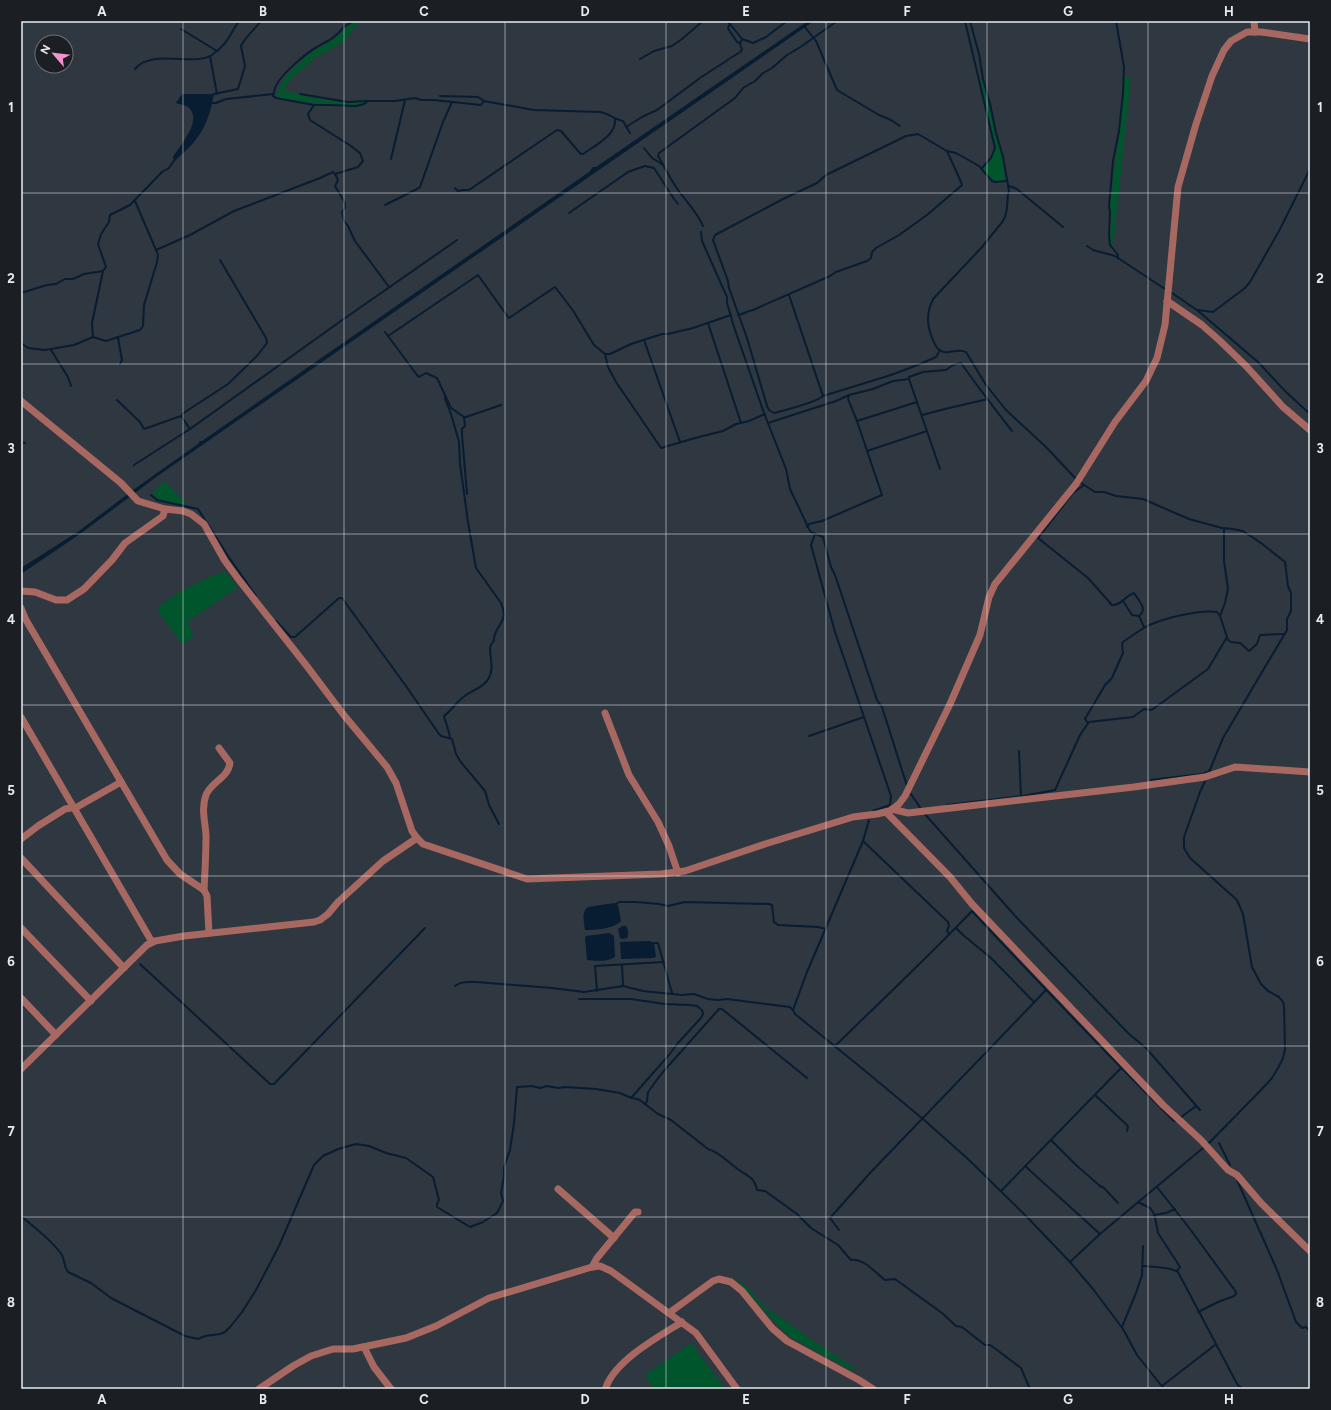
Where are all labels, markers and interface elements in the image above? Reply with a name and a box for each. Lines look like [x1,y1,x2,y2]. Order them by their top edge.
text: A [97,4,107,19]
text: B [259,4,267,19]
text: C [419,4,429,19]
text: D [580,4,590,19]
text: E [742,4,750,19]
text: F [903,4,911,19]
text: G [1063,4,1073,19]
text: H [1224,4,1234,19]
north arrow [34,34,74,74]
text: N [38,43,53,56]
text: 1 [8,100,14,115]
text: 1 [1317,100,1323,115]
text: 2 [7,271,15,286]
text: 2 [1316,271,1324,286]
text: 3 [7,441,15,456]
text: 3 [1316,441,1324,456]
text: 4 [7,612,15,627]
text: 4 [1316,612,1324,627]
text: 5 [7,783,15,798]
text: 5 [1316,783,1324,798]
text: 6 [7,954,15,969]
text: 6 [1316,954,1324,969]
text: 7 [7,1124,15,1139]
text: 7 [1316,1124,1324,1139]
text: 8 [7,1295,15,1310]
text: 8 [1316,1295,1324,1310]
text: A [97,1392,107,1407]
text: B [259,1392,267,1407]
text: C [419,1392,429,1407]
text: D [580,1392,590,1407]
text: E [742,1392,750,1407]
text: F [903,1392,911,1407]
text: G [1063,1392,1073,1407]
text: H [1224,1392,1234,1407]

